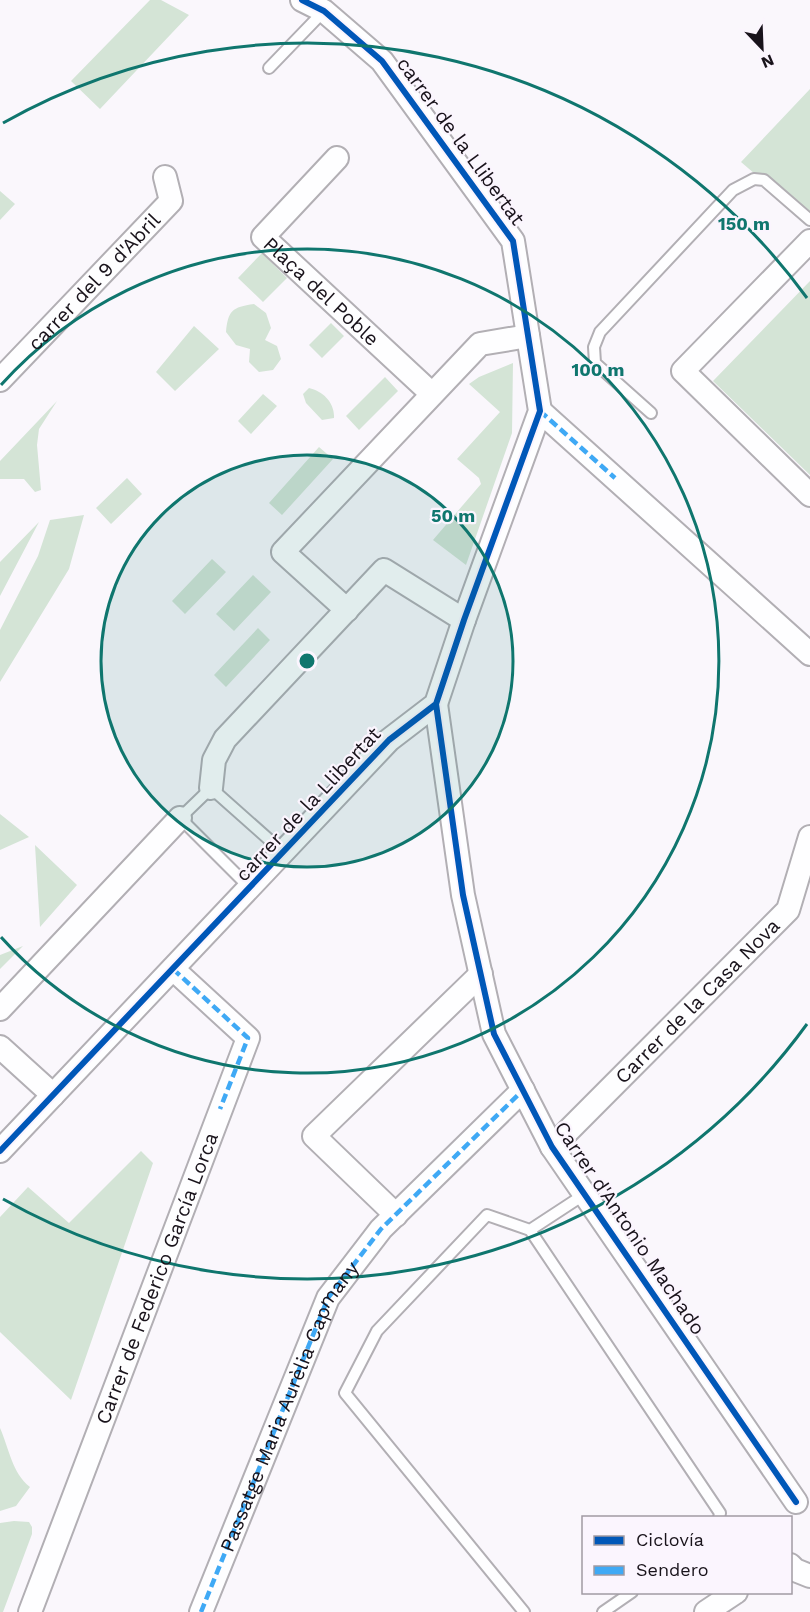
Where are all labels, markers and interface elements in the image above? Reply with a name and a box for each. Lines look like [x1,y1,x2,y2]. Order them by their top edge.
north arrow [732,18,792,78]
text: N [758,50,777,72]
street label: carrer de la Llibertat [392,52,530,230]
street label: carrer del 9 d'Abril [23,208,165,355]
text: 150 m [718,213,770,234]
street label: Plaça del Poble [259,232,384,351]
text: 100 m [571,359,625,380]
text: 50 m [431,505,475,526]
centre of rings [297,651,317,671]
street label: carrer de la Llibertat [230,721,386,886]
street label: Carrer de la Casa Nova [610,913,785,1089]
street label: Carrer d'Antonio Machado [549,1117,711,1339]
street label: Carrer de Federico García Lorca [90,1129,223,1428]
street label: Passatge Maria Aurèlia Capmany [215,1256,364,1555]
legend [582,1516,792,1594]
text: Ciclovía [636,1529,704,1550]
text: Sendero [636,1559,709,1580]

